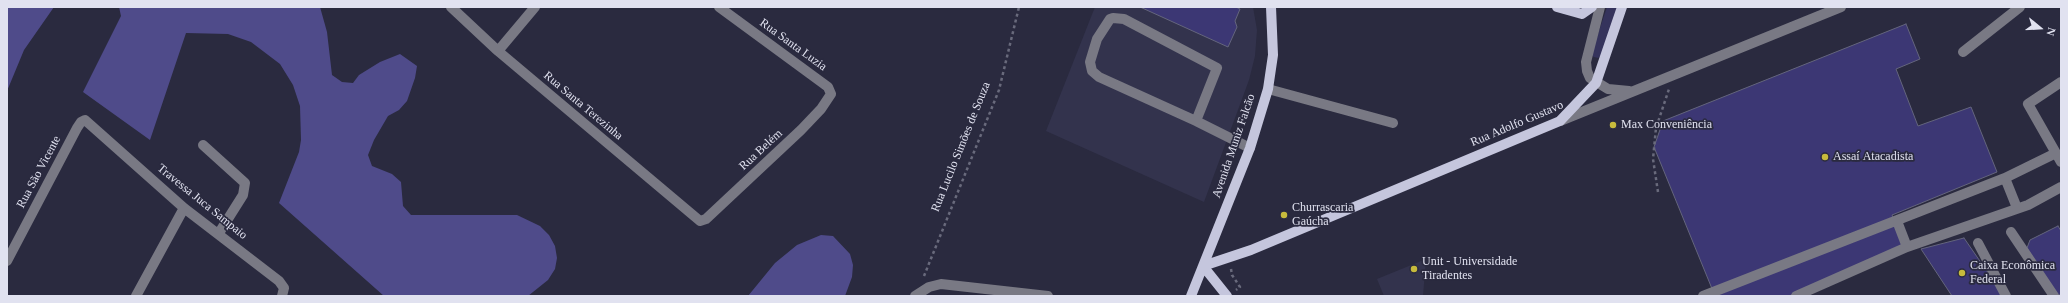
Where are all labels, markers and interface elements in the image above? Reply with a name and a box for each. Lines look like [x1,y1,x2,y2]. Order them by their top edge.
north arrow [2020,8,2060,48]
street label: Rua Santa Luzia [757,16,829,74]
text: N [2044,26,2058,37]
street label: Rua Santa Terezinha [540,69,626,143]
street label: Rua Lucilo Simões de Souza [928,80,994,214]
street label: Avenida Muniz Falcão [1209,92,1259,200]
street label: Rua Adolfo Gustavo [1468,98,1566,150]
place label: Max Conveniência [1621,118,1712,132]
marker: Max Conveniência [1608,120,1618,130]
street label: Rua Belém [736,126,786,174]
street label: Rua São Vicente [14,133,64,211]
place label: Assaí Atacadista [1833,150,1913,164]
marker: Assaí Atacadista [1820,152,1830,162]
street label: Travessa Juca Sampaio [154,161,250,243]
place label: Churrascaria Gaúcha [1292,201,1353,229]
marker: Churrascaria Gaúcha [1279,210,1289,220]
place label: Unit - Universidade Tiradentes [1422,255,1517,283]
place label: Caixa Econômica Federal [1970,259,2055,287]
marker: Unit - Universidade Tiradentes [1409,264,1419,274]
marker: Caixa Econômica Federal [1957,268,1967,278]

